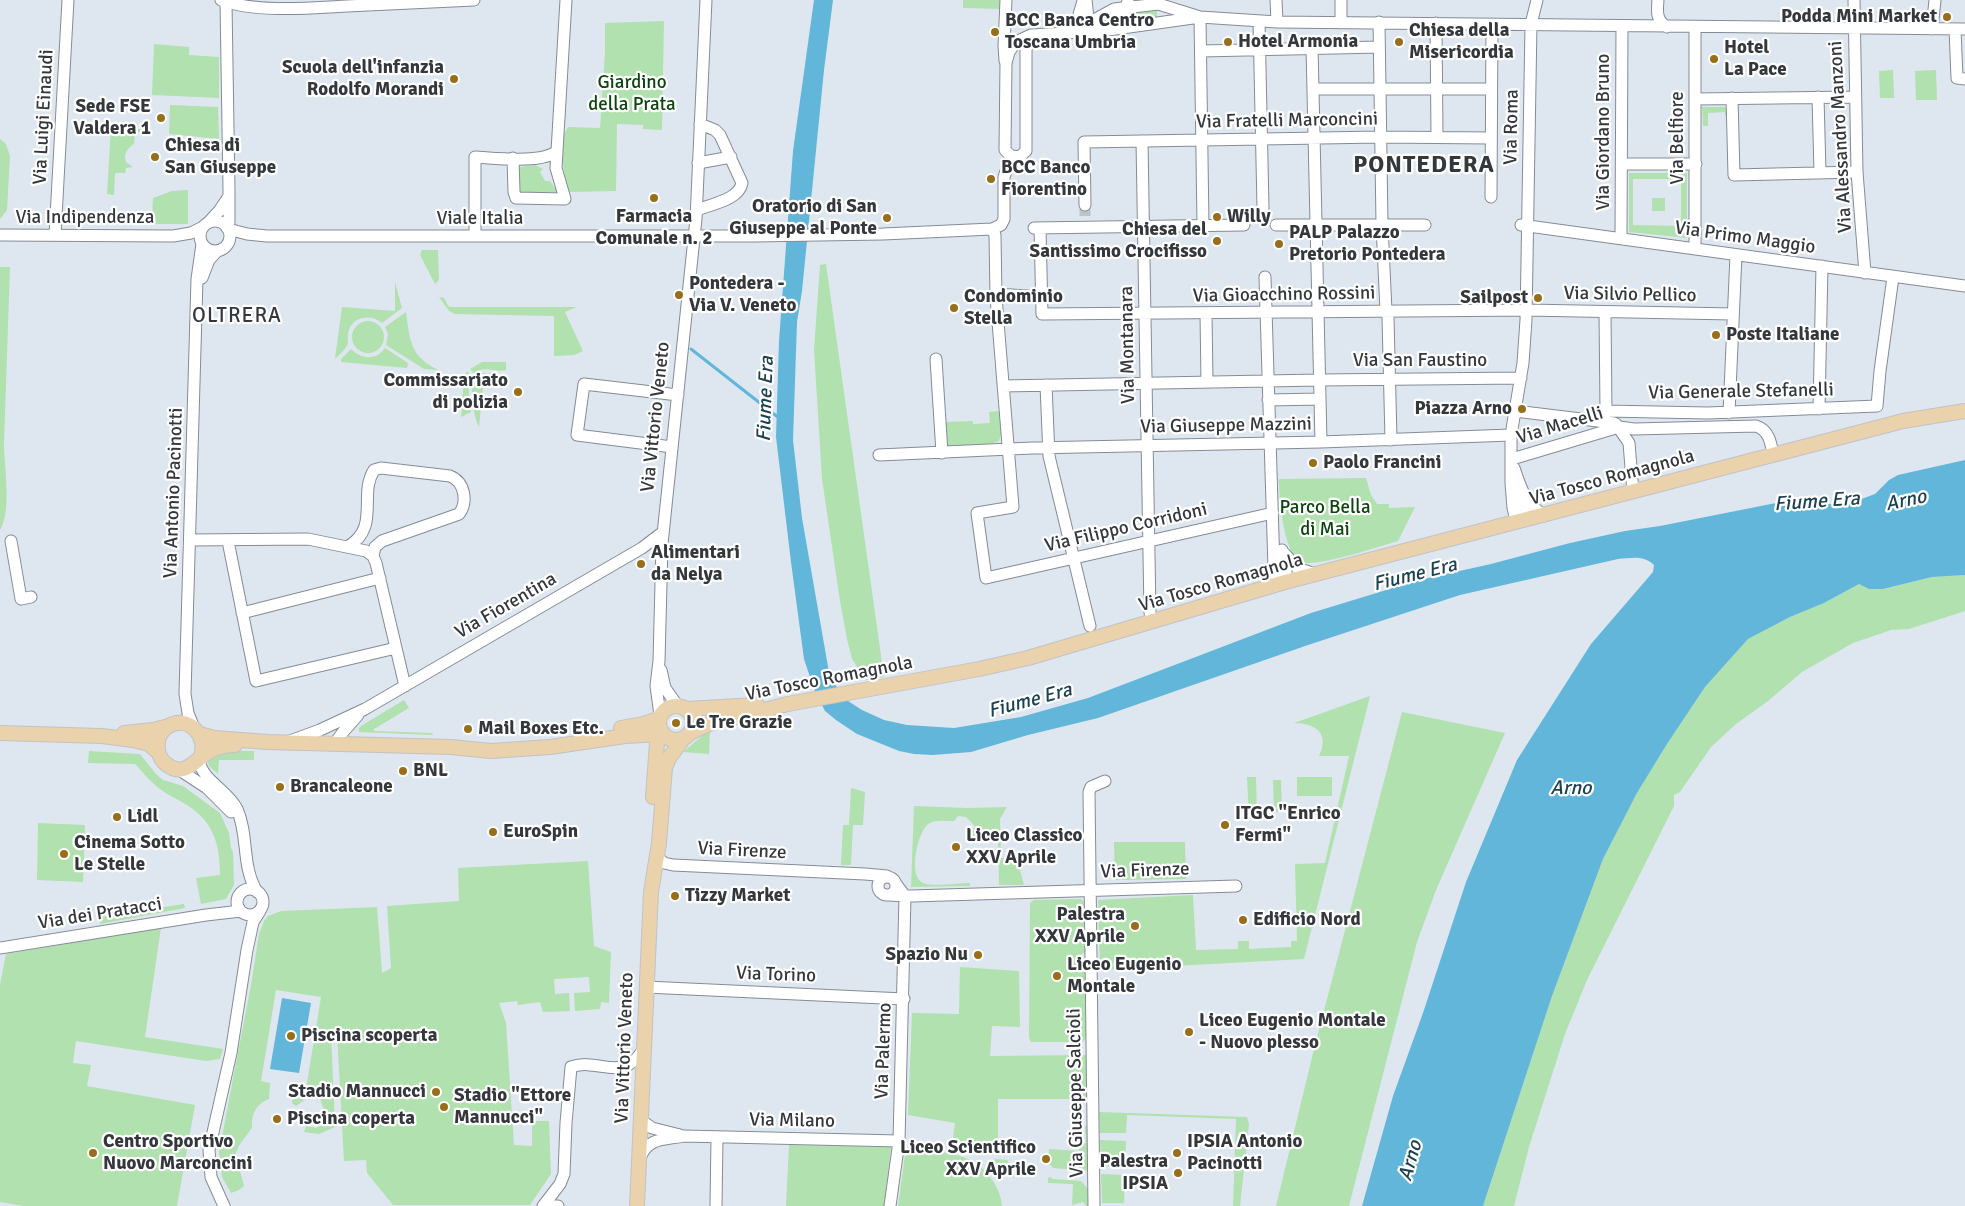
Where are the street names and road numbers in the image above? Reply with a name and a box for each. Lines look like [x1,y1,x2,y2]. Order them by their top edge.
street label: Via Alessandro Manzoni [1825,40,1857,234]
street label: Via Luigi Einaudi [29,49,59,185]
street label: Via Giordano Bruno [1593,54,1615,210]
street label: Via Roma [1500,89,1524,165]
street label: Via Belfiore [1667,91,1689,185]
street label: Via Fratelli Marconcini [1196,108,1378,134]
street label: Via Indipendenza [16,207,154,229]
street label: Viale Italia [437,208,523,230]
street label: Via Primo Maggio [1673,217,1817,259]
street label: Via Gioacchino Rossini [1192,282,1376,308]
street label: Via Silvio Pellico [1563,282,1697,308]
street label: Via Montanara [1116,286,1140,404]
street label: Via Vittorio Veneto [637,341,675,493]
street label: Via San Faustino [1353,350,1487,372]
street label: Via Generale Stefanelli [1648,379,1834,405]
street label: Via Macelli [1514,402,1606,450]
street label: Via Antonio Pacinotti [160,407,188,579]
street label: Via Giuseppe Mazzini [1140,413,1312,439]
street label: Via Tosco Romagnola [1527,445,1697,511]
street label: Via Filippo Corridoni [1043,498,1209,558]
street label: Via Tosco Romagnola [1136,549,1306,617]
street label: Via Fiorentina [451,568,561,644]
street label: Via Tosco Romagnola [743,652,915,706]
street label: Via Firenze [697,837,787,865]
street label: Via Firenze [1100,858,1190,884]
street label: Via dei Pratacci [37,893,163,935]
street label: Via Torino [736,962,816,988]
street label: Via Vittorio Veneto [611,972,639,1124]
street label: Via Palermo [871,1002,897,1100]
street label: Via Giuseppe Salcioli [1063,1008,1089,1178]
street label: Via Milano [749,1109,835,1133]

